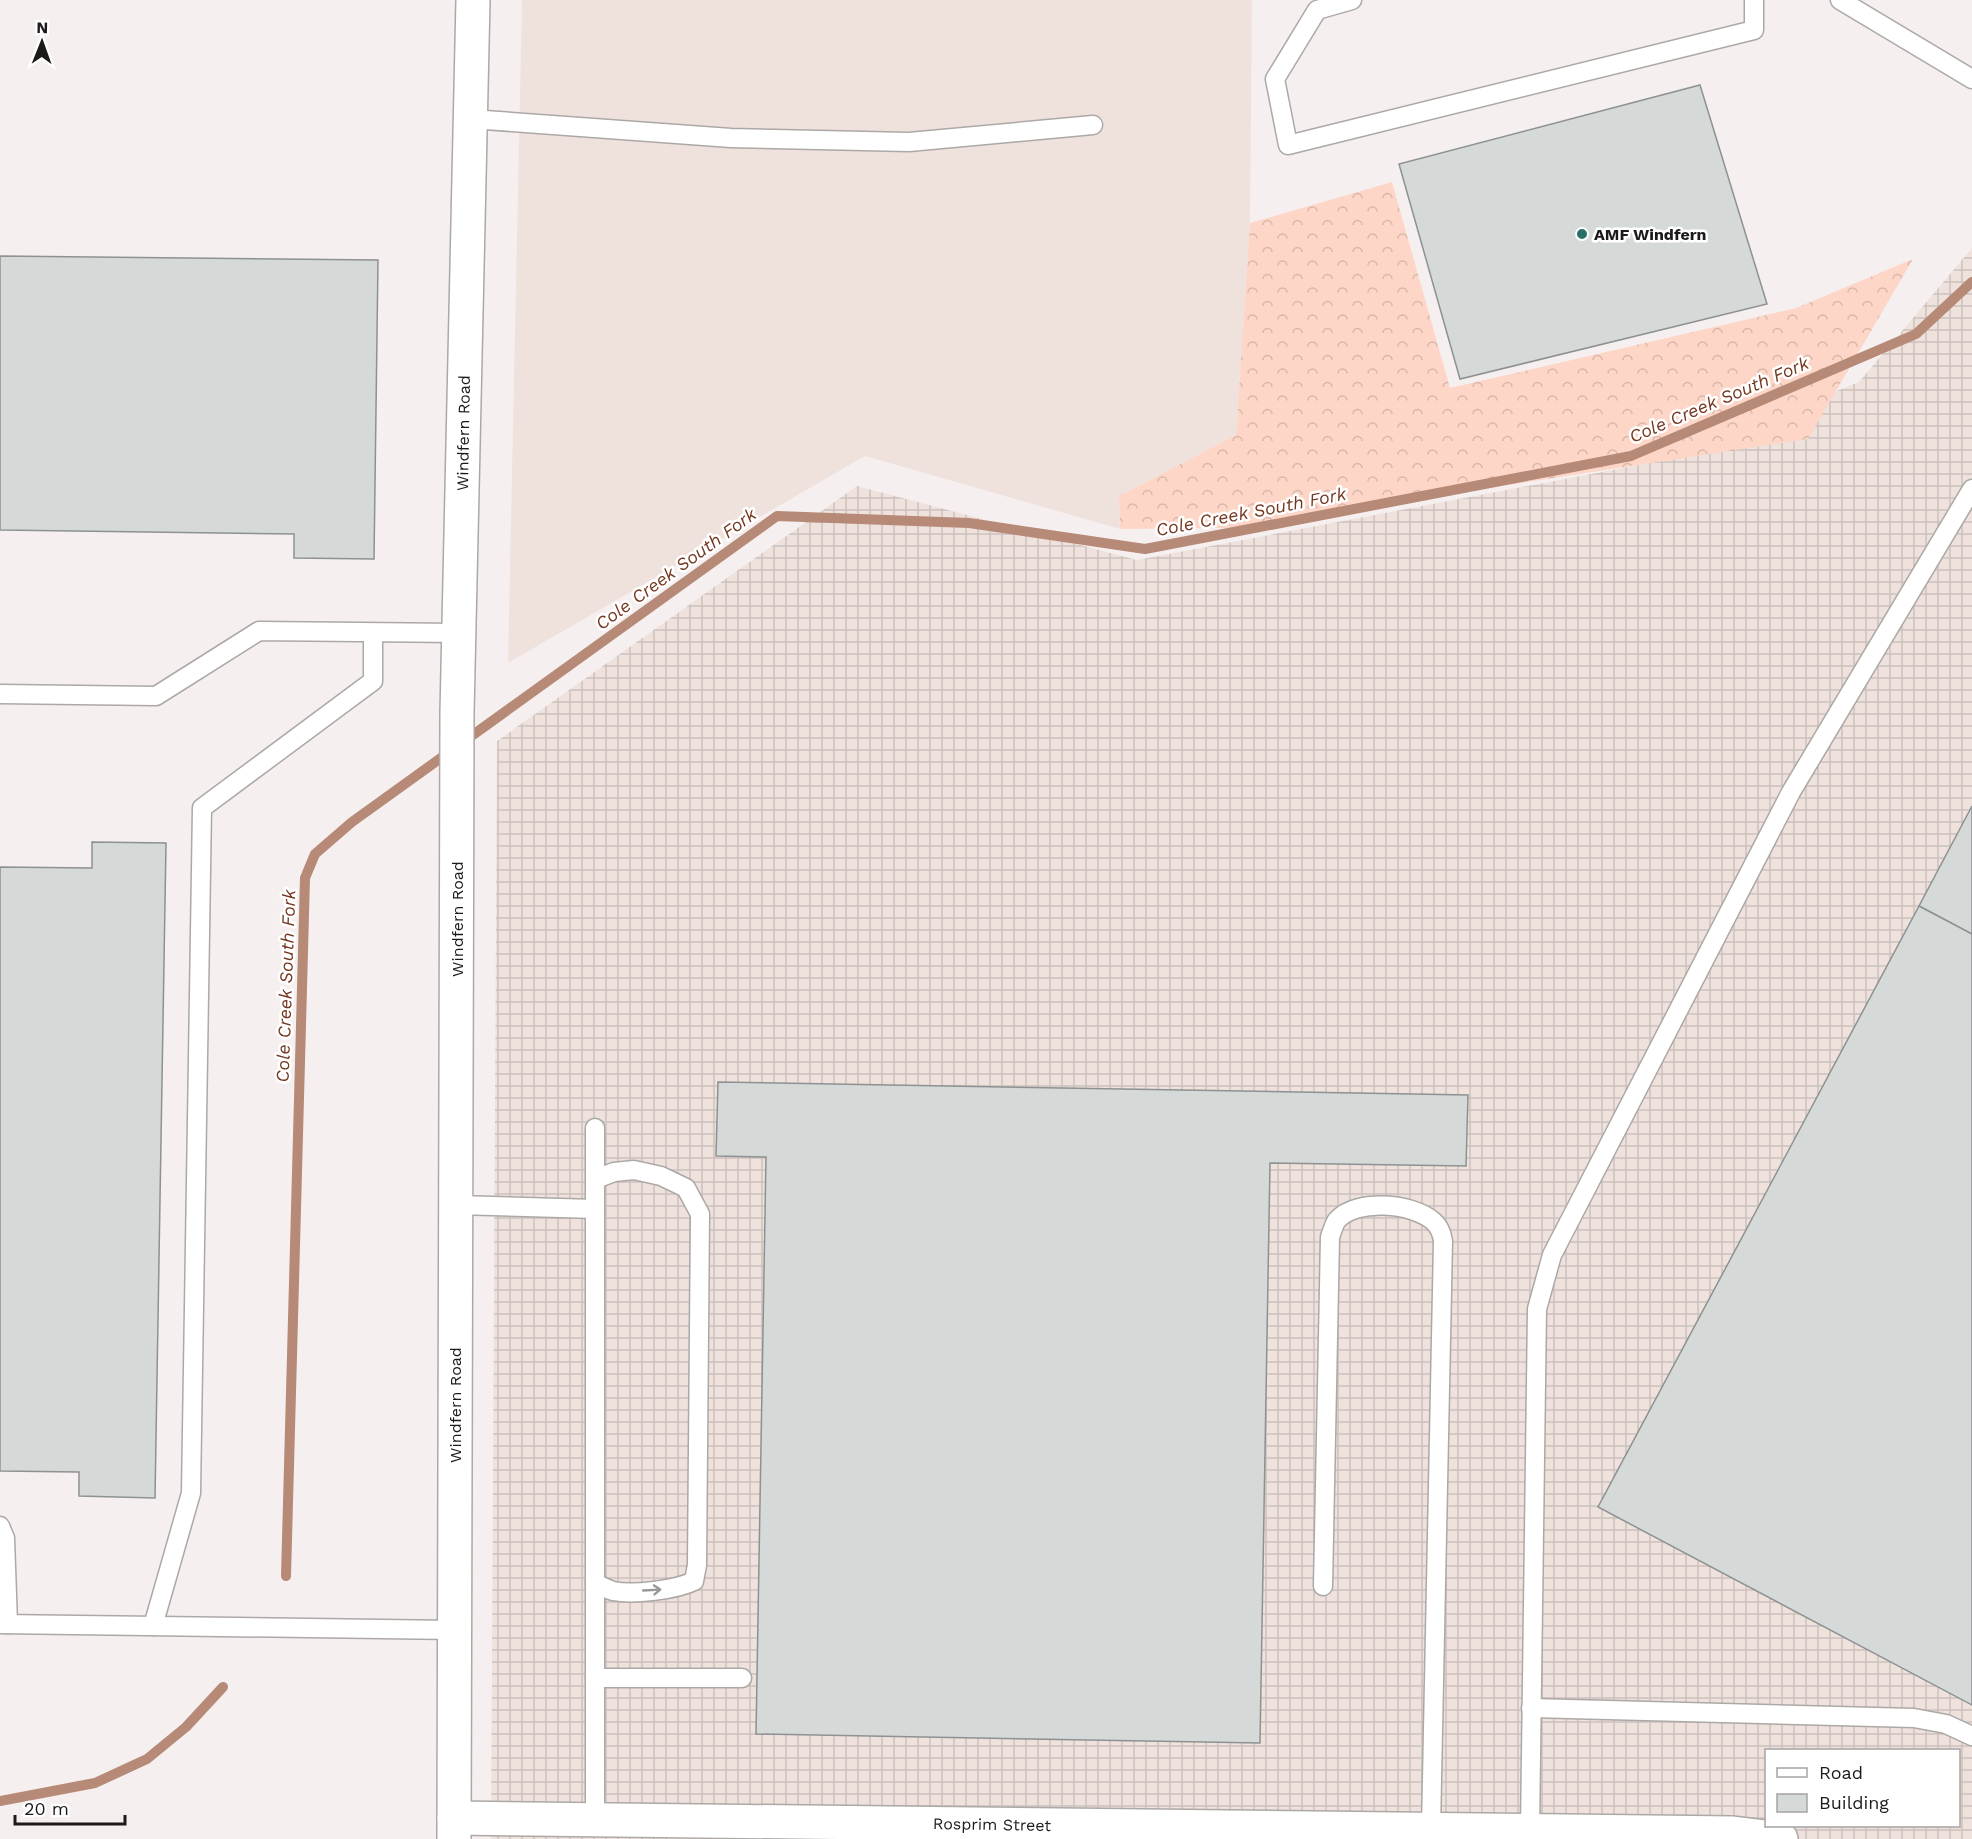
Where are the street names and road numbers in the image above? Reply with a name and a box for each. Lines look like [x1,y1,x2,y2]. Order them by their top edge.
street label: Windfern Road [453,375,474,491]
street label: Windfern Road [448,861,467,977]
street label: Windfern Road [446,1347,465,1463]
street label: Rosprim Street [933,1814,1051,1835]

